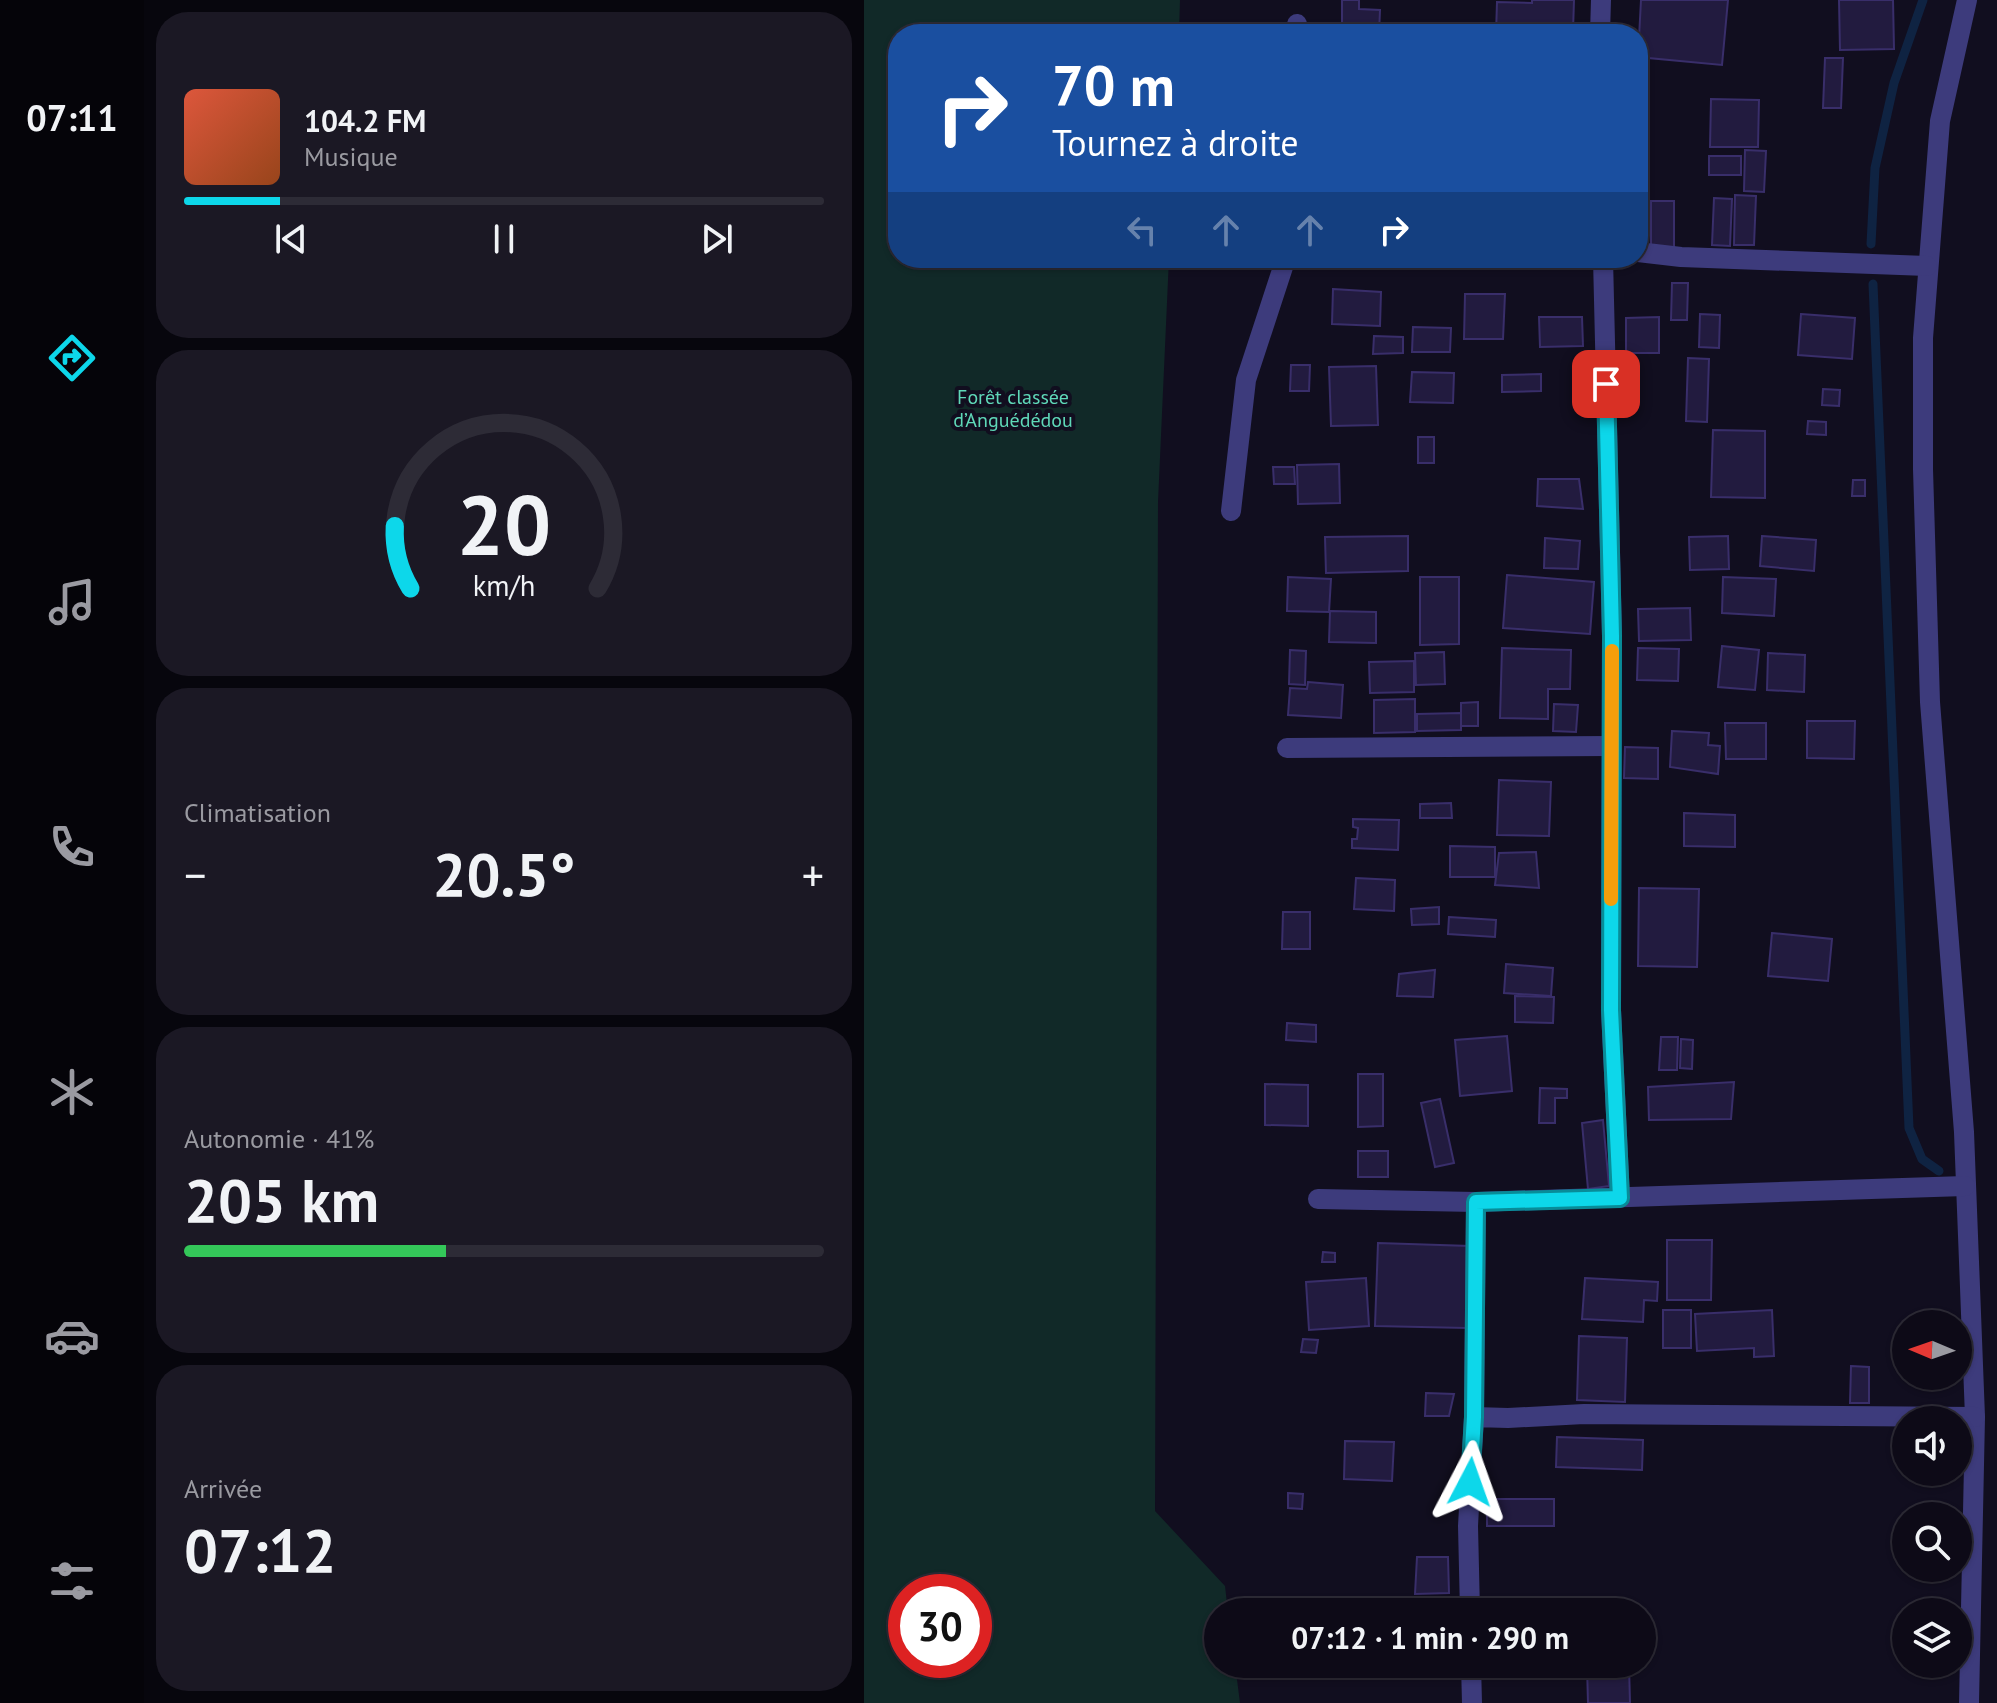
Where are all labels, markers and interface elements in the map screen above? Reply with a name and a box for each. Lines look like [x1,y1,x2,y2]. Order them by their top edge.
text: 70 m [1052,49,1175,121]
icon: right [920,56,1024,160]
text: 07:11 [26,94,118,141]
text: 104.2 FM [304,101,426,140]
text: Tournez à droite [1052,119,1299,166]
text: Musique [304,140,398,173]
icon: left [1120,208,1164,252]
icon: ahead [1204,208,1248,252]
icon: ahead [1288,208,1332,252]
icon: right [1372,208,1416,252]
icon: previous [269,217,313,261]
icon: pause [482,217,526,261]
icon: next [695,217,739,261]
icon: directions [44,330,100,386]
pin [1572,350,1640,418]
icon: arrive [1584,362,1628,406]
park label: Forêt classée d’Anguédédou [953,384,1073,433]
text: 20 [457,470,551,578]
text: km/h [473,567,535,604]
icon: music [44,574,100,630]
text: Climatisation [184,796,331,829]
icon: phone [44,819,100,875]
text: 20.5° [432,835,576,913]
text: − [184,846,206,903]
text: + [802,846,824,903]
icon: climate [44,1064,100,1120]
text: Autonomie · 41% [184,1122,374,1155]
text: 205 km [184,1161,379,1239]
icon: car [44,1308,100,1364]
north arrow [1892,1310,1972,1390]
map controls [1892,1310,1972,1678]
button: sound [1892,1406,1972,1486]
position arrow [1428,1440,1512,1524]
text: Arrivée [184,1472,262,1505]
button: search [1892,1502,1972,1582]
text: 07:12 [184,1511,336,1589]
icon: filters [44,1553,100,1609]
speed limit sign: 30 [888,1574,992,1678]
button: layers [1892,1598,1972,1678]
text: 07:12 · 1 min · 290 m [1291,1618,1569,1657]

